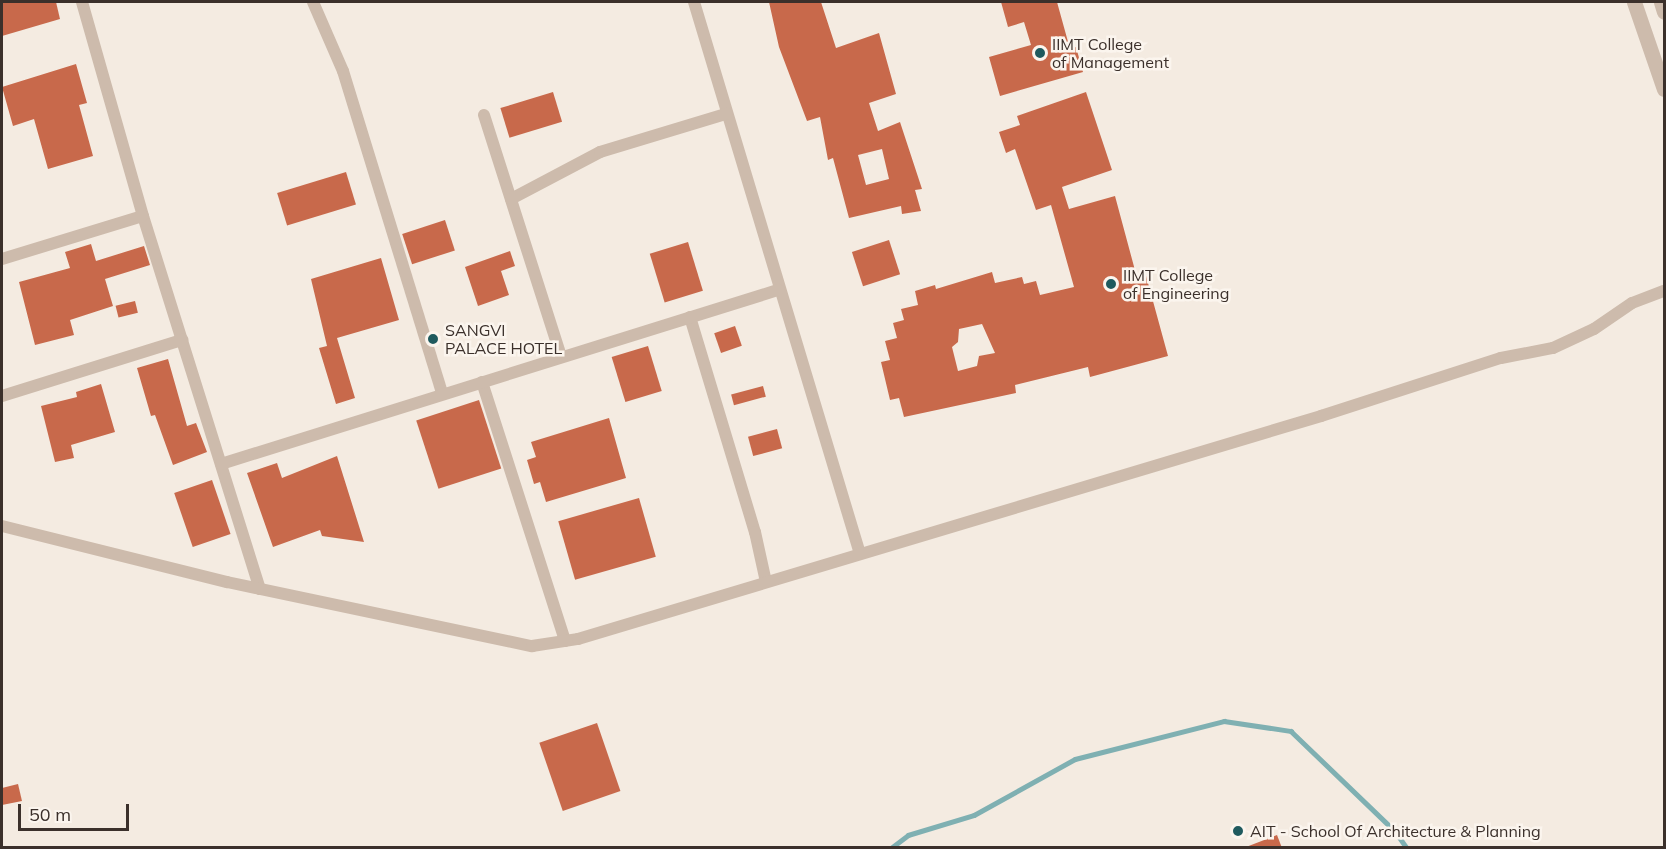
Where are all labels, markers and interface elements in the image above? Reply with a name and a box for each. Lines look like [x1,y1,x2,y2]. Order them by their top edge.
place label: IIMT College of Management [1052,34,1169,72]
marker: IIMT College of Management [1033,46,1047,60]
place label: IIMT College of Engineering [1123,265,1229,303]
marker: IIMT College of Engineering [1104,277,1118,291]
place label: SANGVI PALACE HOTEL [445,320,562,358]
marker: SANGVI PALACE HOTEL [426,332,440,346]
scale bar [21,792,132,830]
text: 50 m [29,803,71,826]
place label: AIT - School Of Architecture & Planning [1250,821,1541,841]
marker: AIT - School Of Architecture & Planning [1231,824,1245,838]

